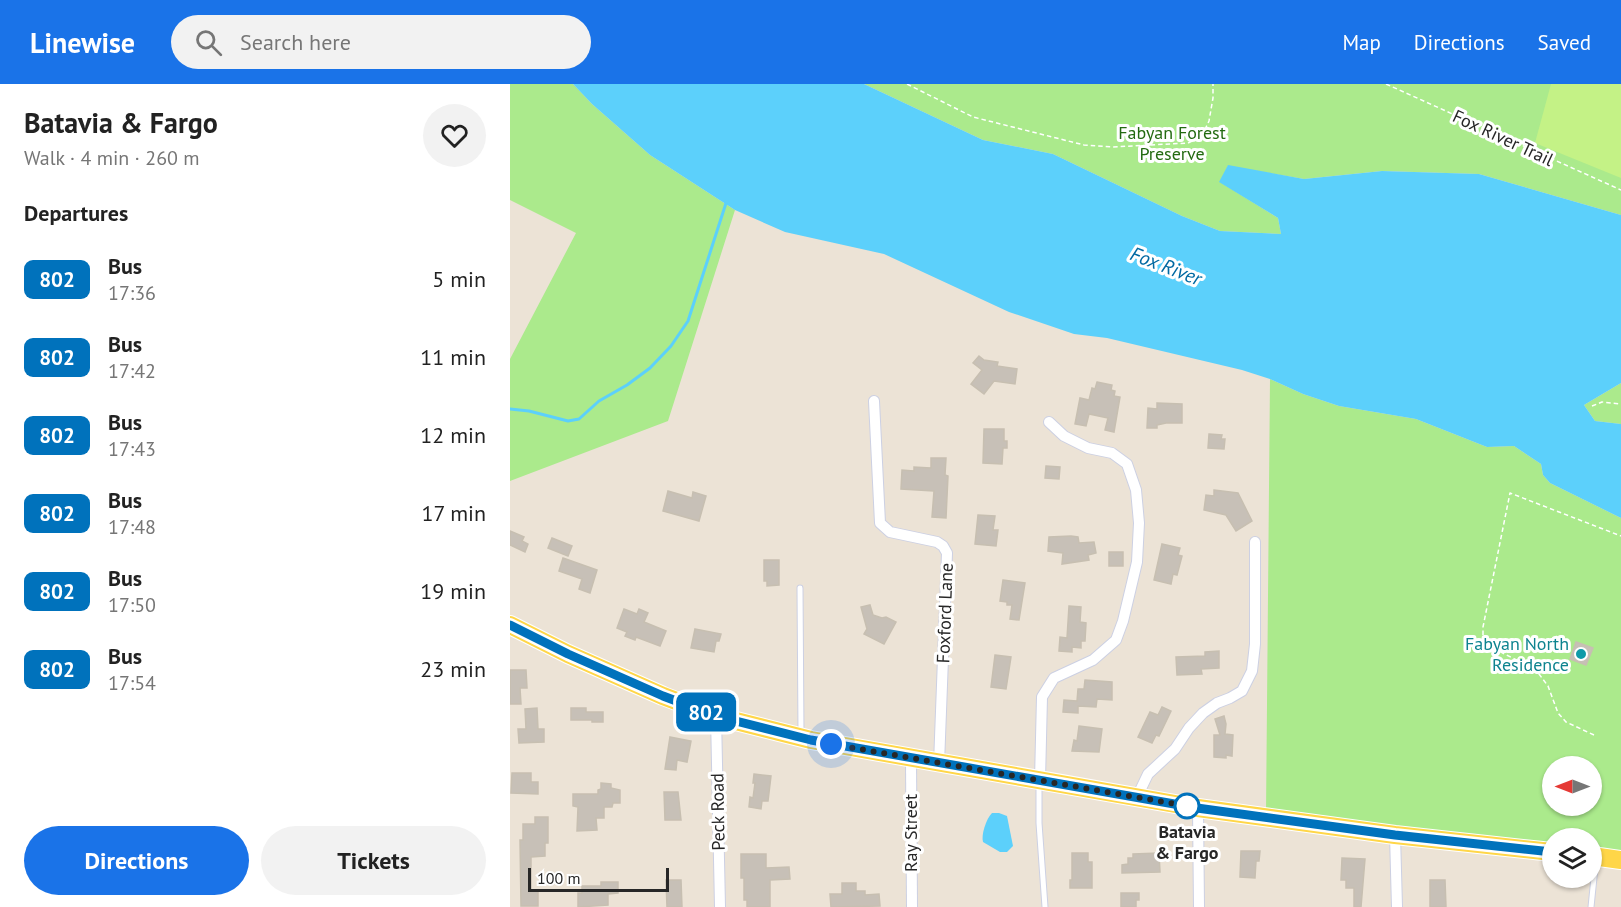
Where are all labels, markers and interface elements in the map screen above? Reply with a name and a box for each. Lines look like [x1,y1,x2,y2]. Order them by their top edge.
search box [171,15,591,69]
text: Linewise [30,24,135,61]
icon: search [192,26,225,59]
text: Search here [240,28,351,56]
text: Map [1342,29,1381,56]
text: Directions [1414,29,1505,56]
text: Saved [1538,29,1591,56]
text: Batavia & Fargo [24,104,218,141]
button: heart [423,104,486,167]
street label: Fox River Trail [1449,104,1558,171]
park label: Fabyan Forest Preserve [1118,121,1226,165]
text: Walk · 4 min · 260 m [24,145,200,171]
text: Departures [24,199,128,227]
water label: Fox River [1127,241,1207,292]
text: Bus [108,252,142,280]
text: 5 min [432,265,486,293]
text: 802 [39,266,75,293]
text: 17:36 [108,280,156,306]
text: Bus [108,330,142,358]
text: 11 min [420,343,486,371]
text: 802 [39,344,75,371]
text: 17:42 [108,358,156,384]
text: Bus [108,408,142,436]
text: 12 min [420,421,486,449]
text: 802 [39,422,75,449]
text: 17:43 [108,436,156,462]
text: Bus [108,486,142,514]
text: 17 min [422,499,486,527]
text: 802 [39,500,75,527]
text: 17:48 [108,514,156,540]
street label: Foxford Lane [931,562,958,664]
text: Bus [108,564,142,592]
text: 19 min [420,577,486,605]
text: 802 [39,578,75,605]
text: 17:50 [108,592,156,618]
place label: Fabyan North Residence [1465,632,1569,676]
text: Bus [108,642,142,670]
marker: Fabyan North Residence [1574,647,1588,661]
text: 23 min [420,655,486,683]
text: 802 [39,656,75,683]
text: 17:54 [108,670,156,696]
line badge: 802 [672,692,740,732]
text: 802 [688,699,724,726]
your location [816,729,846,759]
north arrow [1542,756,1602,816]
map controls [1542,756,1602,888]
street label: Peck Road [705,773,730,851]
marker: Batavia & Fargo [1174,793,1200,819]
street label: Ray Street [899,794,922,872]
place label: Batavia & Fargo [1156,820,1219,864]
button: Directions [24,826,249,895]
button: Tickets [261,826,486,895]
button: layers [1542,828,1602,888]
scale bar [528,865,669,892]
text: 100 m [537,868,580,888]

